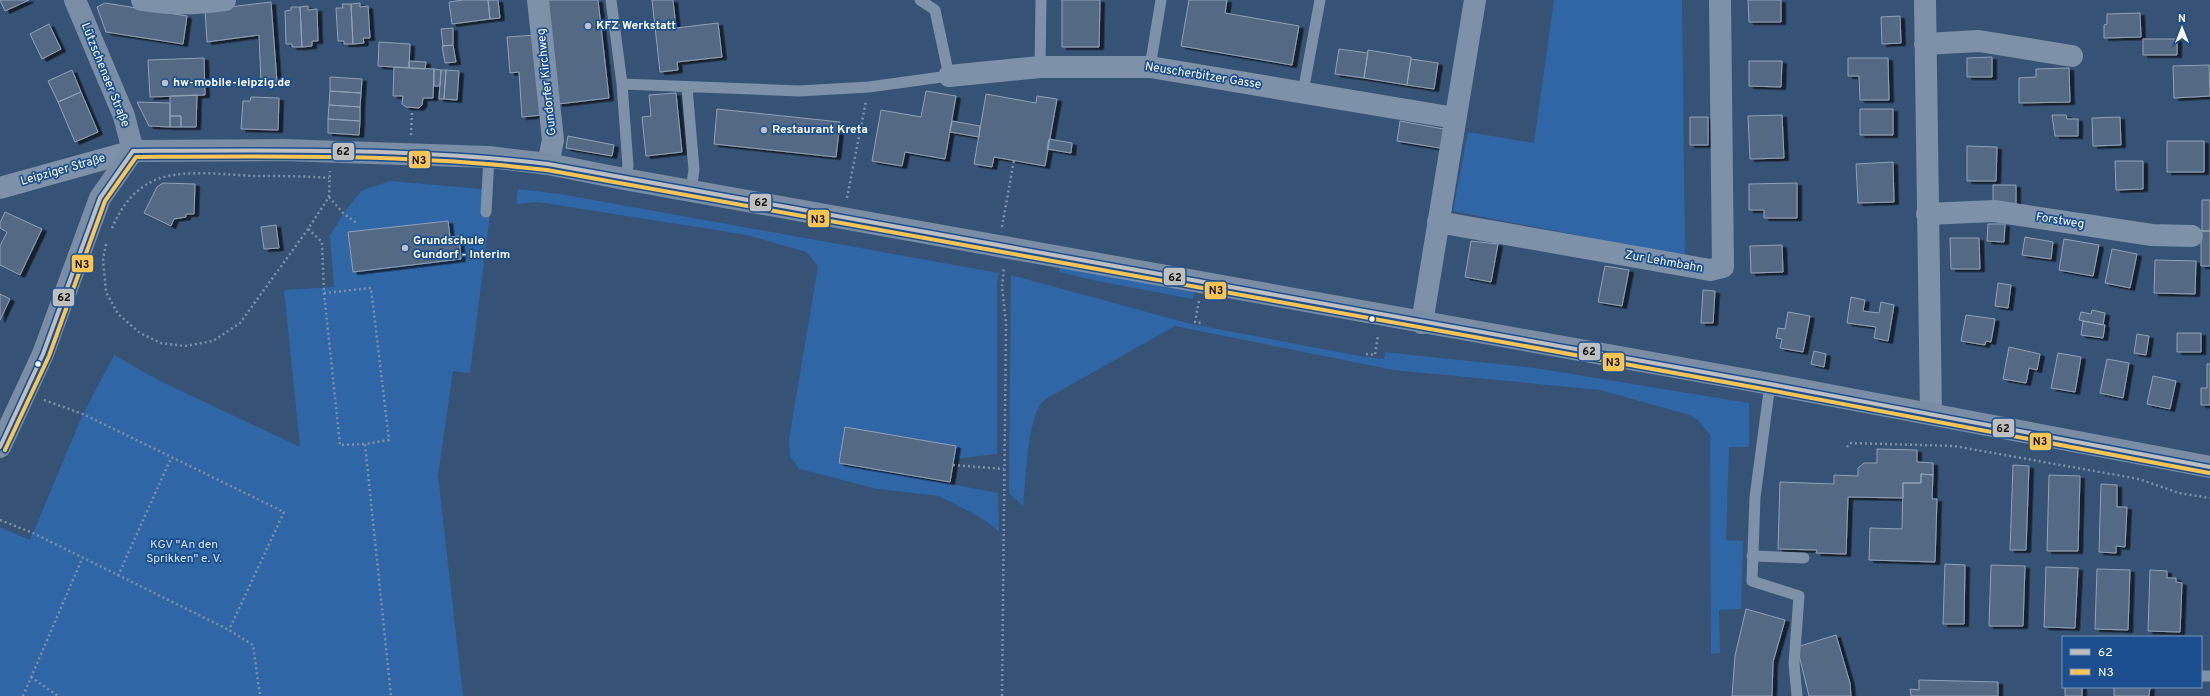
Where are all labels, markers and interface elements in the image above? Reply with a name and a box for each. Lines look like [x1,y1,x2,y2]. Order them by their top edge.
north arrow [2162,8,2202,48]
text: N [2178,12,2186,26]
place label: KFZ Werkstatt [596,18,676,34]
street label: Lützschenaer Straße [77,20,133,130]
marker: KFZ Werkstatt [583,21,593,31]
street label: Gundorfer Kirchweg [533,28,561,136]
street label: Neuscherbitzer Gasse [1144,59,1262,93]
place label: hw-mobile-leipzig.de [173,75,291,91]
marker: hw-mobile-leipzig.de [160,78,170,88]
place label: Restaurant Kreta [772,122,868,138]
marker: Restaurant Kreta [759,125,769,135]
line badge: 62 [332,142,355,161]
text: 62 [336,145,350,159]
street label: Leipziger Straße [19,150,107,190]
line badge: N3 [408,150,431,169]
text: N3 [412,154,426,168]
line badge: 62 [749,193,772,212]
text: 62 [754,196,768,210]
line badge: N3 [807,209,830,228]
street label: Forstweg [2035,209,2085,233]
text: N3 [811,213,825,227]
place label: Grundschule Gundorf - Interim [413,233,510,263]
marker: Grundschule Gundorf - Interim [400,243,410,253]
street label: Zur Lehmbahn [1624,247,1704,277]
line badge: N3 [71,254,94,273]
text: N3 [75,258,89,272]
line badge: 62 [1163,267,1186,286]
text: 62 [1168,271,1182,285]
line badge: N3 [1204,281,1227,300]
text: N3 [1209,284,1223,298]
line badge: 62 [52,288,75,307]
text: 62 [57,291,71,305]
unlabelled marker [1367,314,1377,324]
line badge: 62 [1578,342,1601,361]
text: 62 [1582,345,1596,359]
line badge: N3 [1602,352,1625,372]
text: N3 [1606,356,1620,370]
unlabelled marker [33,359,43,369]
line badge: 62 [1992,418,2015,438]
text: 62 [1996,422,2010,436]
line badge: N3 [2029,432,2052,451]
text: N3 [2033,435,2047,449]
park label: KGV "An den Sprikken" e. V. [146,537,222,567]
legend [2062,636,2202,688]
text: 62 [2098,645,2113,661]
text: N3 [2098,665,2114,681]

